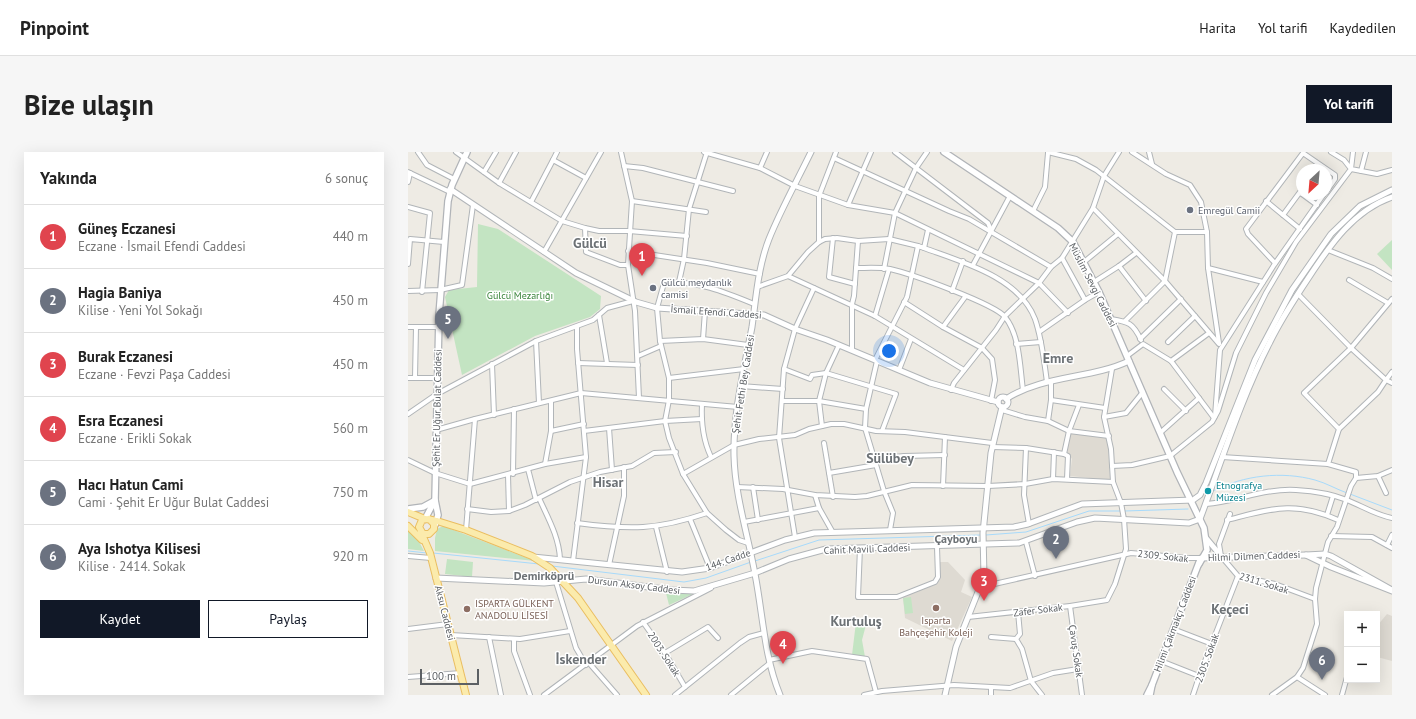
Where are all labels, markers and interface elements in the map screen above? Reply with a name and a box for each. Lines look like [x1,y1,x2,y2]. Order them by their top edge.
text: Pinpoint [20,16,89,40]
text: Harita [1199,19,1236,37]
text: Yol tarifi [1258,19,1308,37]
text: Kaydedilen [1330,19,1396,37]
button: Yol tarifi [1306,85,1392,123]
text: Bize ulaşın [24,86,154,123]
north arrow [1296,164,1332,200]
text: Yakında [40,167,97,189]
text: 6 sonuç [325,170,368,187]
place label: Emregül Camii [1198,204,1260,217]
marker: Emregül Camii [1185,205,1195,215]
text: Güneş Eczanesi [78,219,176,238]
text: 1 [49,228,57,245]
text: 440 m [333,228,368,245]
district label: Gülcü [573,234,607,252]
text: Eczane · İsmail Efendi Caddesi [78,238,246,255]
street label: Müslim Sevgi Caddesi [1066,241,1120,329]
pin: 1 [629,243,655,276]
place label: Gülcü meydanlık camisi [661,276,732,301]
text: Hagia Baniya [78,283,162,302]
marker: Gülcü meydanlık camisi [648,283,658,293]
park label: Gülcü Mezarlığı [487,289,553,302]
text: 2 [49,292,57,309]
text: 450 m [333,292,368,309]
text: Kilise · Yeni Yol Sokağı [78,302,203,319]
street label: İsmail Efendi Caddesi [670,302,762,322]
pin: 5 [435,306,461,339]
street label: Şehit Fethi Bey Caddesi [729,334,757,434]
your location [879,341,899,361]
text: Burak Eczanesi [78,347,173,366]
street label: Şehit Er Uğur Bulat Caddesi [429,349,445,467]
district label: Emre [1043,349,1073,367]
text: 3 [49,356,57,373]
text: 450 m [333,356,368,373]
text: Eczane · Fevzi Paşa Caddesi [78,366,231,383]
text: Esra Eczanesi [78,411,163,430]
text: 4 [49,420,57,437]
text: 560 m [333,420,368,437]
text: Eczane · Erikli Sokak [78,430,192,447]
district label: Sülübey [866,449,914,467]
district label: Hisar [593,473,623,491]
text: Hacı Hatun Cami [78,475,184,494]
place label: Etnografya Müzesi [1216,479,1262,504]
text: 5 [49,484,57,501]
text: 750 m [333,484,368,501]
marker: Etnografya Müzesi [1203,486,1213,496]
text: Cami · Şehit Er Uğur Bulat Caddesi [78,494,269,511]
pin: 2 [1043,526,1069,559]
district label: Çayboyu [934,531,978,546]
text: Aya Ishotya Kilisesi [78,539,201,558]
street label: Cahit Mavili Caddesi [824,541,910,557]
street label: 144. Cadde [704,546,752,574]
street label: 2309. Sokak [1137,547,1189,565]
text: 6 [49,548,57,565]
text: 920 m [333,548,368,565]
street label: Hilmi Dilmen Caddesi [1208,548,1300,564]
text: Kilise · 2414. Sokak [78,558,186,575]
district label: Demirköprü [514,568,574,583]
pin: 3 [971,568,997,601]
street label: 2311. Sokak [1238,569,1291,597]
street label: Dursun Aksoy Caddesi [587,573,681,597]
street label: Hilmi Çakmakçı Caddesi [1151,574,1199,674]
street label: Aksu Caddesi [432,584,458,642]
place label: ISPARTA GÜLKENT ANADOLU LİSESİ [475,597,554,622]
button: Kaydet [40,600,200,638]
button: Paylaş [208,600,368,638]
street label: Zafer Sokak [1013,600,1064,619]
district label: Keçeci [1211,600,1249,618]
marker: Isparta Bahçeşehir Koleji [931,603,941,613]
marker: ISPARTA GÜLKENT ANADOLU LİSESİ [462,604,472,614]
map controls [1344,611,1380,683]
button: + [1344,611,1380,647]
district label: Kurtuluş [830,612,882,630]
place label: Isparta Bahçeşehir Koleji [899,614,973,639]
street label: Çavuş Sokak [1066,624,1086,678]
street label: 2003. Sokak [645,629,683,679]
pin: 4 [770,631,796,664]
street label: 2305. Sokak [1192,632,1222,684]
pin: 6 [1309,647,1335,680]
button: − [1344,647,1380,683]
district label: İskender [556,650,607,668]
scale bar [420,667,479,686]
text: 100 m [426,669,456,683]

